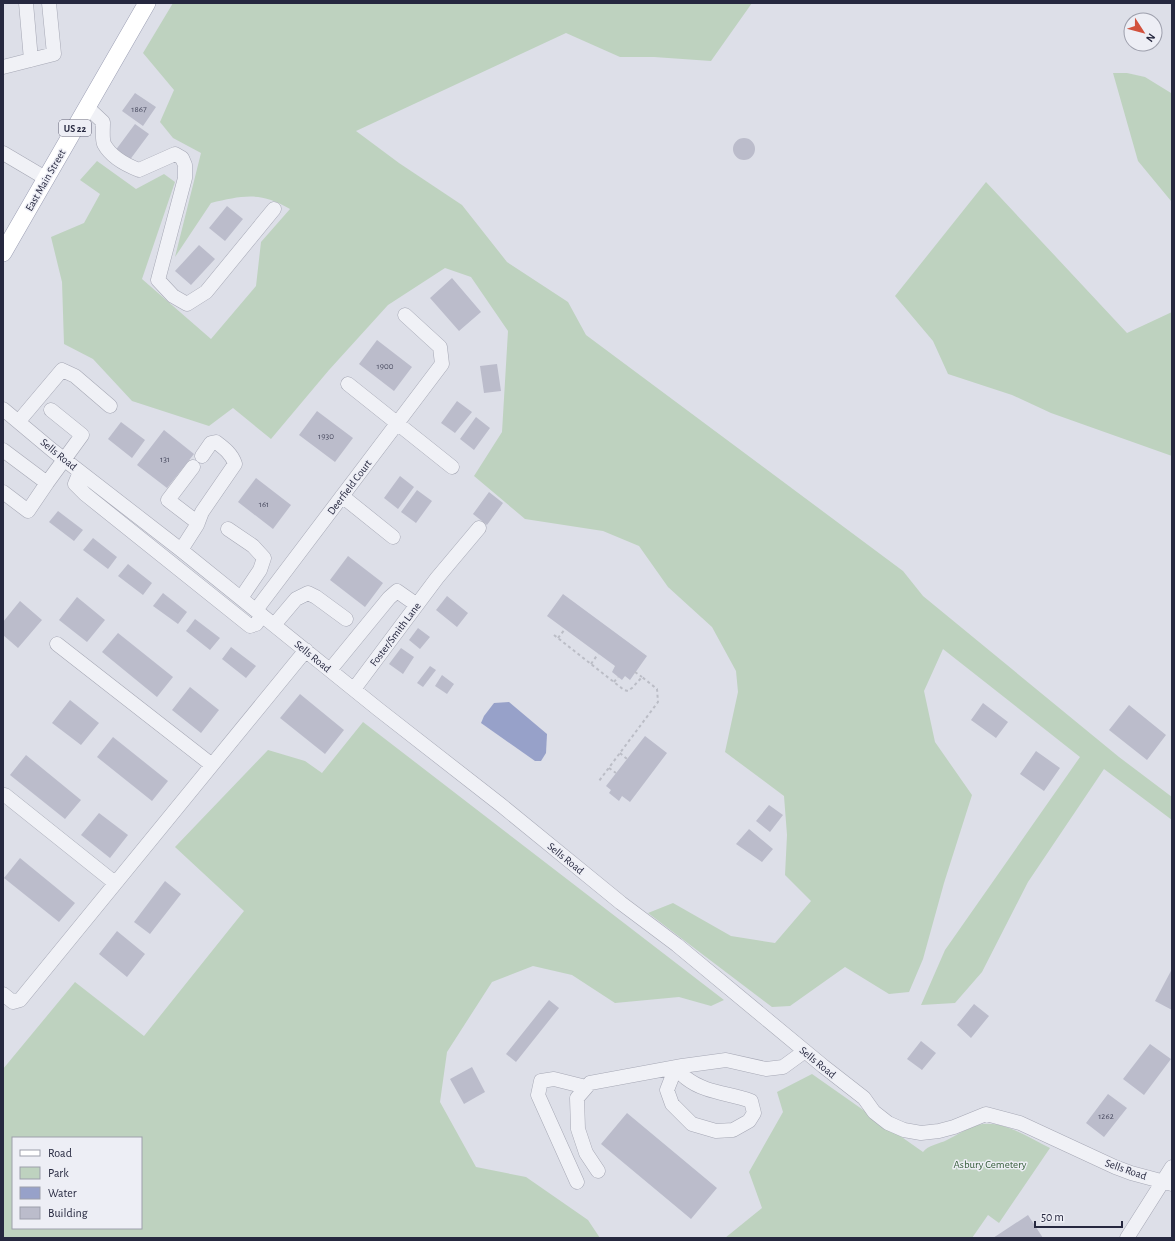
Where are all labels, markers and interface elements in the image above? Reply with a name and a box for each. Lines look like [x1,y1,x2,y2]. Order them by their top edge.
north arrow [1123,12,1163,52]
text: N [1144,31,1157,44]
house number: 1867 [131,105,147,114]
road number: US 22 [59,120,91,136]
street label: East Main Street [23,147,68,213]
house number: 1900 [377,362,394,371]
house number: 1930 [318,432,334,441]
street label: Sells Road [38,437,79,472]
house number: 131 [160,455,170,464]
street label: Deerfield Court [325,457,374,517]
house number: 161 [259,500,269,509]
street label: Foster/Smith Lane [368,600,423,668]
street label: Sells Road [292,639,333,674]
street label: Sells Road [545,841,586,876]
street label: Sells Road [797,1045,838,1080]
house number: 1262 [1098,1112,1114,1121]
legend [12,1137,142,1229]
text: Road [48,1147,72,1159]
street label: Sells Road [1104,1157,1148,1182]
park label: Asbury Cemetery [953,1159,1027,1170]
text: Park [48,1167,69,1179]
text: Water [48,1187,77,1199]
scale bar [1035,1203,1122,1229]
text: Building [48,1207,88,1219]
text: 50 m [1041,1211,1064,1223]

